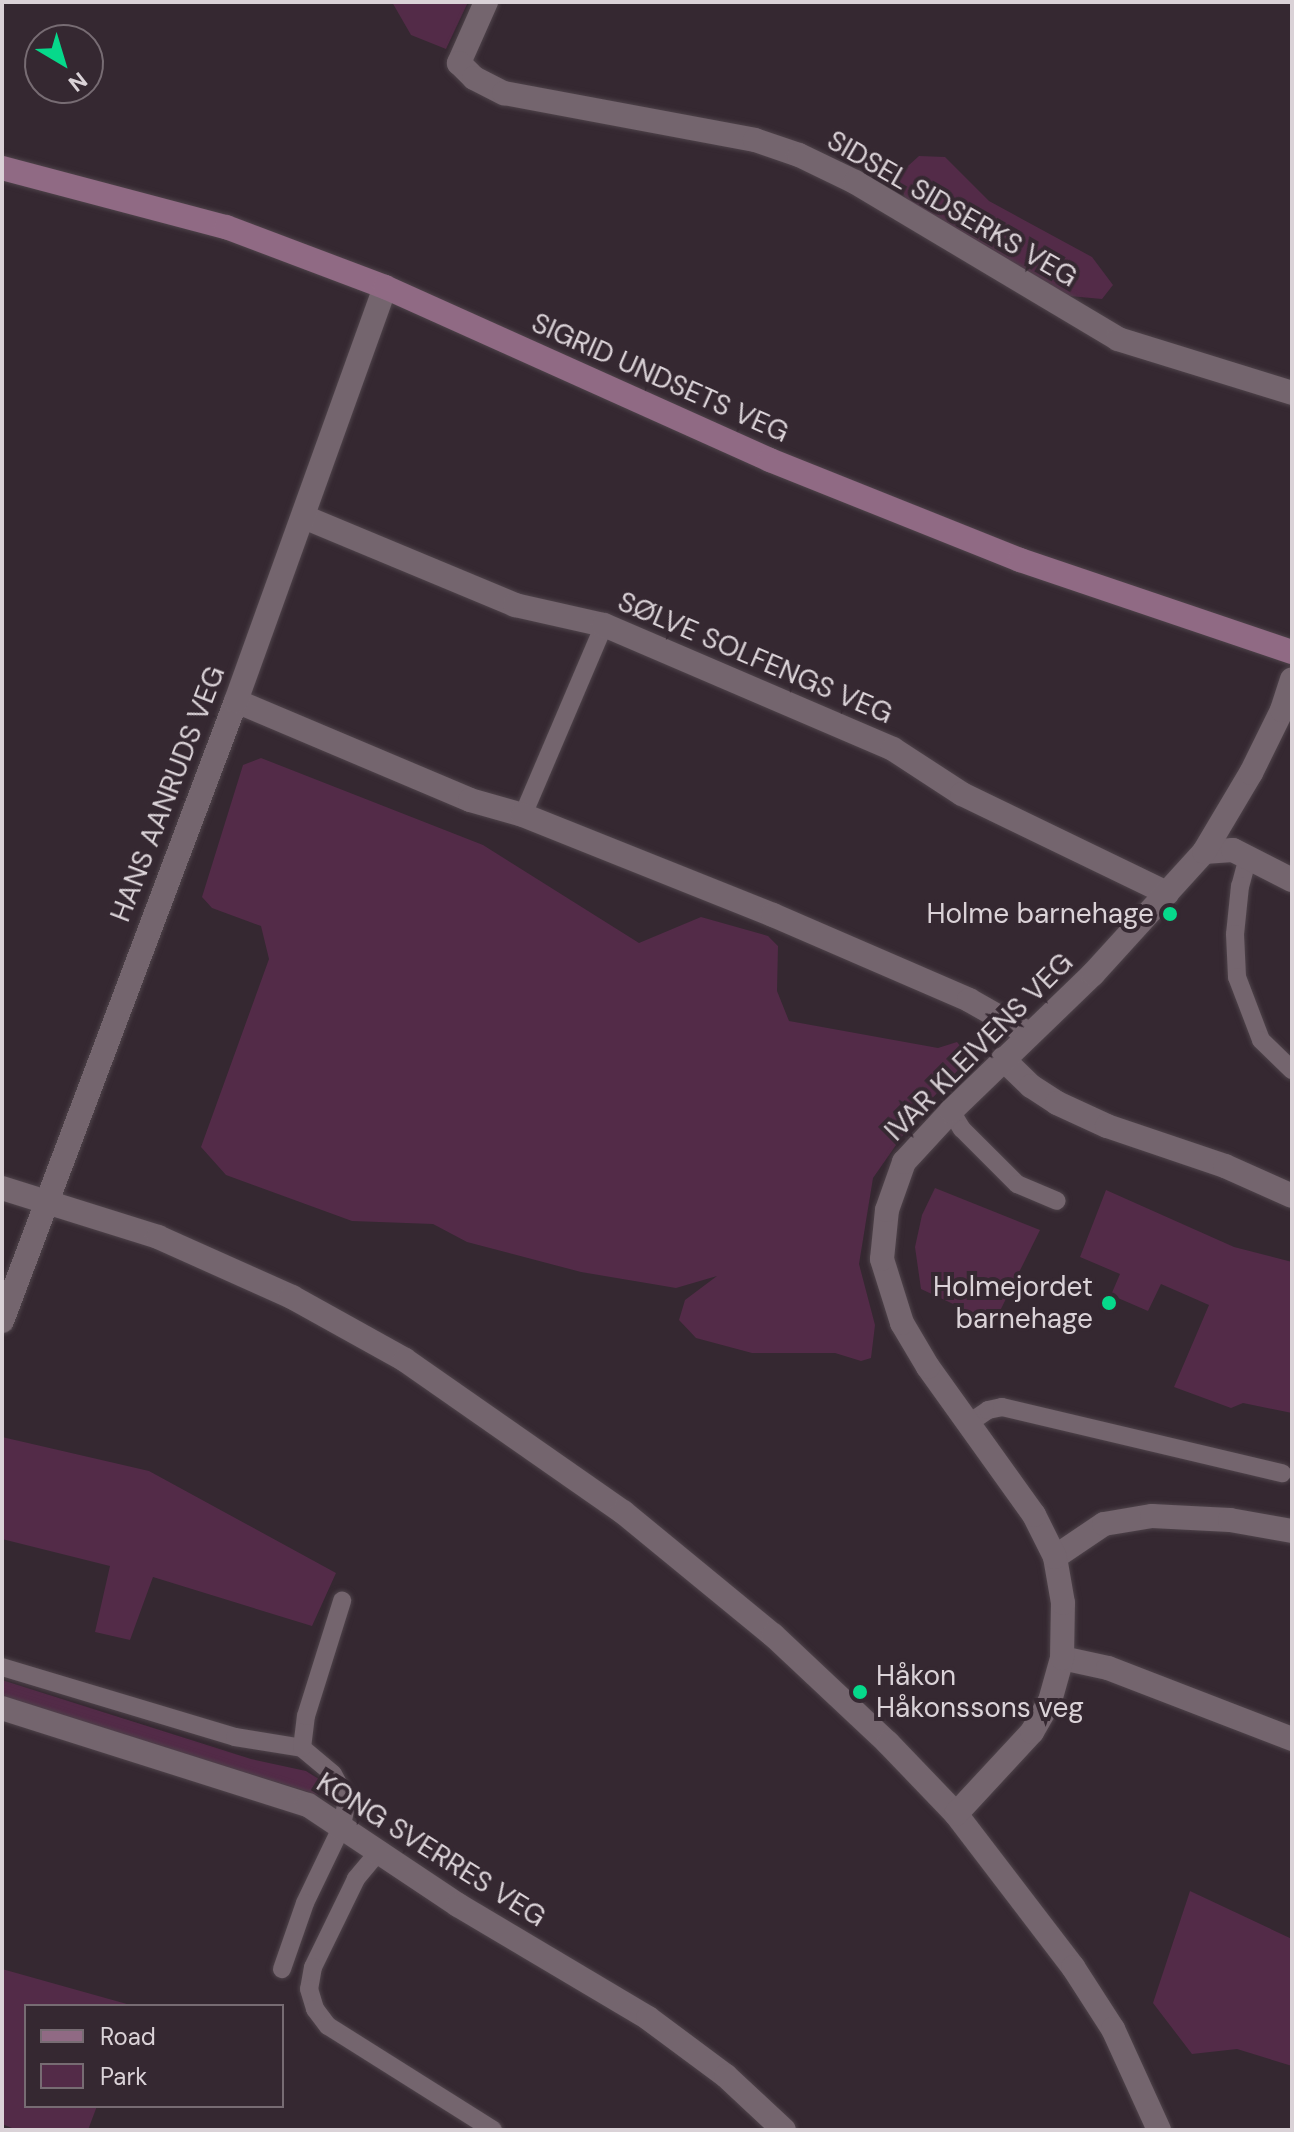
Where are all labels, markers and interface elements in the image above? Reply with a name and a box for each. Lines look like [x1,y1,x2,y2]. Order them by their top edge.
north arrow [24,24,104,104]
text: N [63,65,93,98]
street label: SIDSEL SIDSERKS VEG [821,124,1083,294]
street label: SIGRID UNDSETS VEG [526,306,794,450]
street label: SØLVE SOLFENGS VEG [613,585,897,731]
street label: HANS AANRUDS VEG [104,662,232,926]
place label: Holme barnehage [926,897,1154,931]
marker: Holme barnehage [1161,905,1179,923]
street label: IVAR KLEIVENS VEG [878,946,1080,1148]
place label: Holmejordet barnehage [933,1270,1093,1336]
marker: Holmejordet barnehage [1100,1294,1118,1312]
place label: Håkon Håkonssons veg [876,1659,1084,1725]
marker: Håkon Håkonssons veg [851,1683,869,1701]
street label: KONG SVERRES VEG [310,1766,552,1934]
legend [24,2004,284,2108]
text: Road [100,2021,156,2052]
text: Park [100,2061,147,2092]

